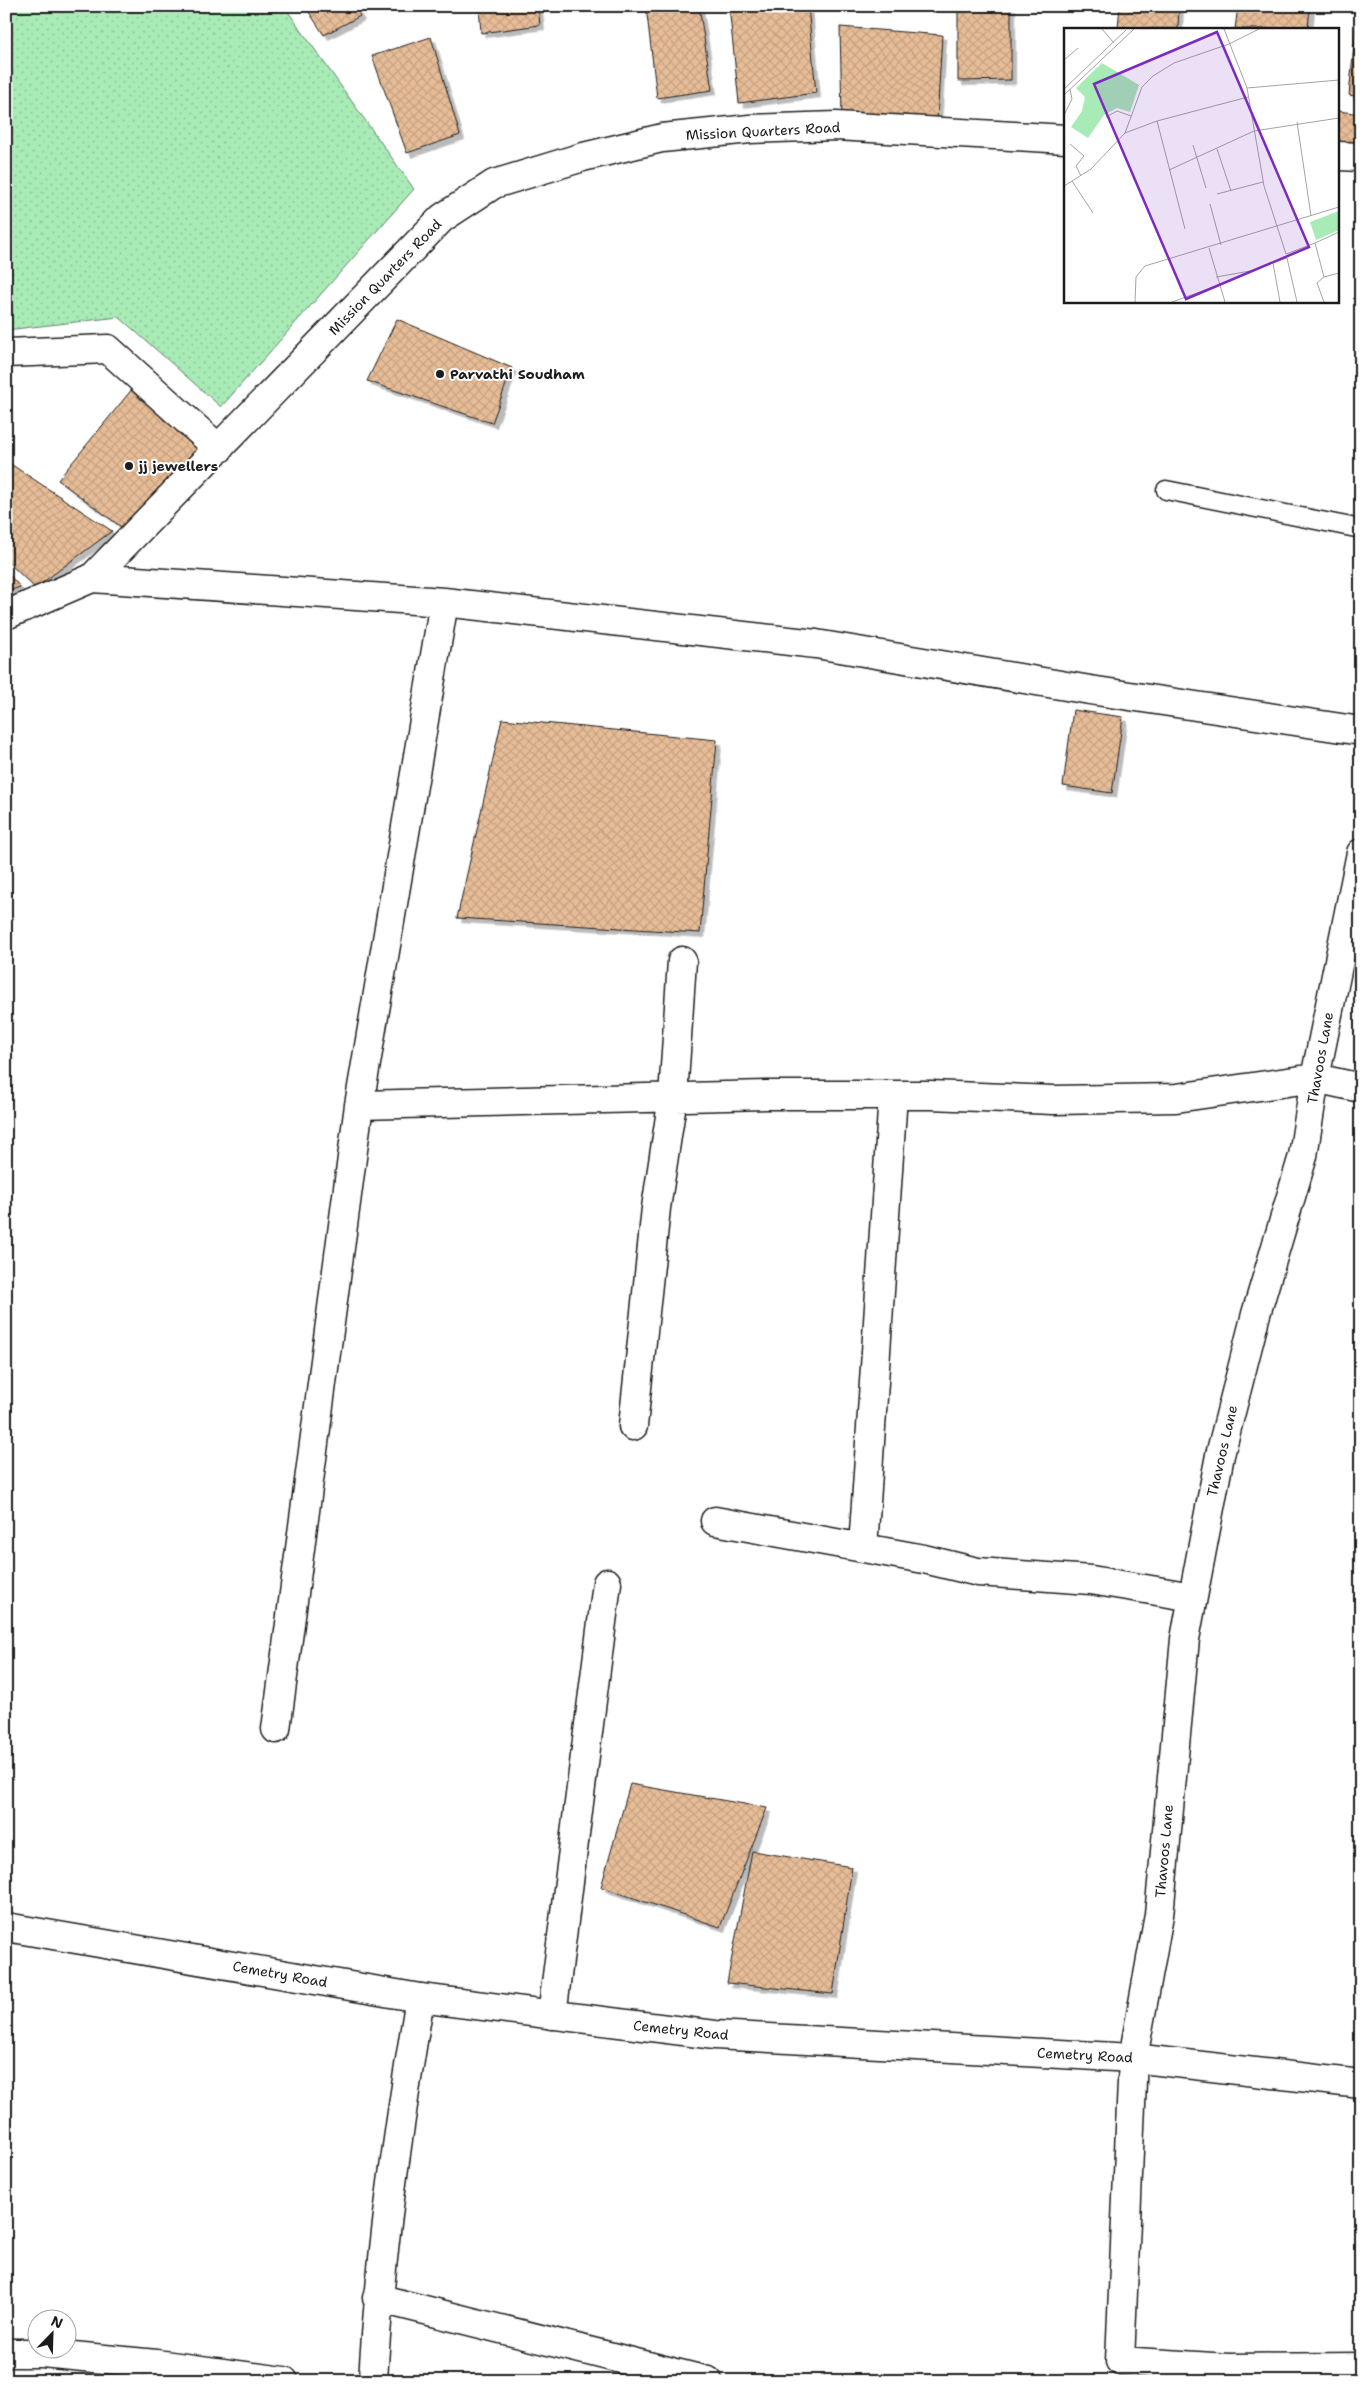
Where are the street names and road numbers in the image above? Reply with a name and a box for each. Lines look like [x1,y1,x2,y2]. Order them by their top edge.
street label: Mission Quarters Road [685,118,841,144]
street label: Mission Quarters Road [325,215,445,339]
street label: Thavoos Lane [1303,1010,1337,1106]
street label: Thavoos Lane [1203,1403,1241,1499]
street label: Thavoos Lane [1151,1804,1177,1898]
street label: Cemetry Road [231,1957,329,1991]
street label: Cemetry Road [632,2016,730,2044]
street label: Cemetry Road [1037,2044,1134,2067]

